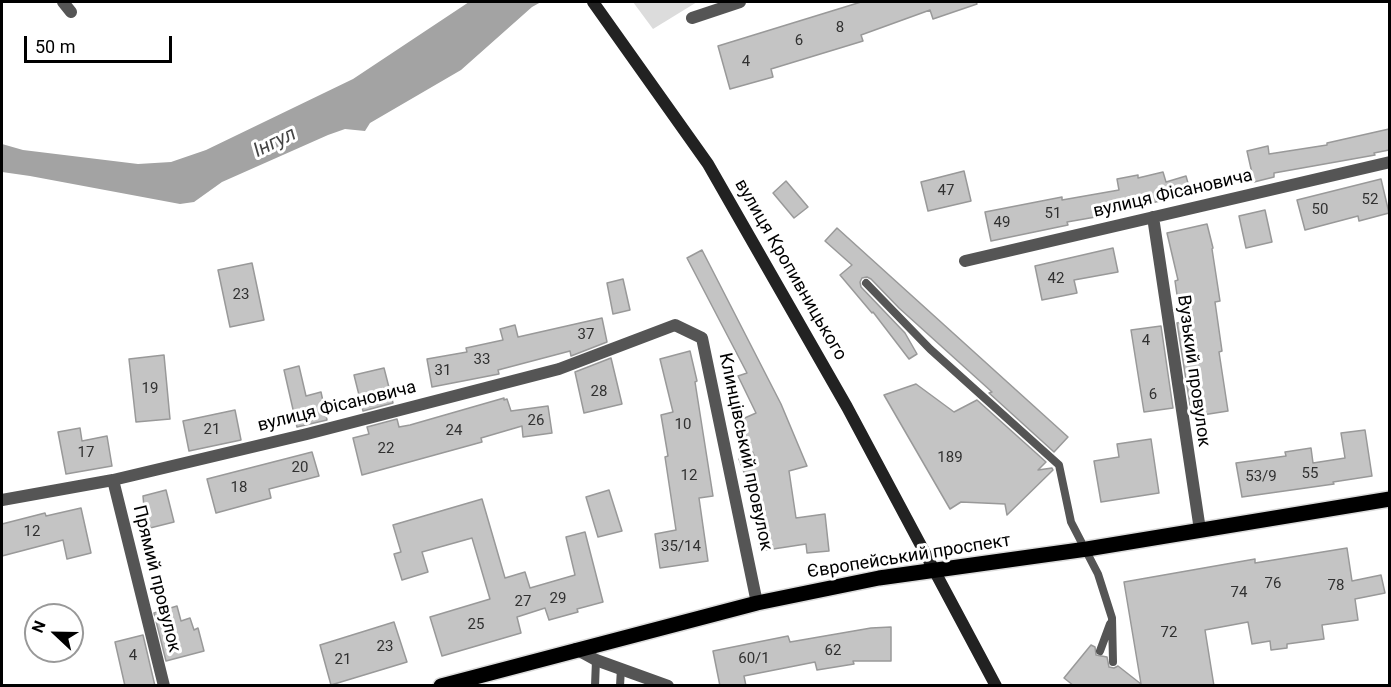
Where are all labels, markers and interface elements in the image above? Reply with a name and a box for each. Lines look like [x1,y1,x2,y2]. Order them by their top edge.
house number: 8 [836,19,844,37]
scale bar [27,24,176,62]
house number: 6 [795,32,803,50]
text: 50 m [35,36,75,57]
house number: 4 [742,53,750,71]
water label: Інгул [250,122,300,164]
street label: вулиця Фісановича [1091,165,1255,223]
street label: вулиця Кропивницького [729,176,851,364]
house number: 47 [938,182,954,200]
house number: 52 [1362,191,1378,209]
house number: 50 [1312,201,1328,219]
house number: 51 [1045,205,1061,223]
house number: 49 [994,214,1010,232]
house number: 42 [1048,270,1064,288]
house number: 23 [233,286,249,304]
street label: Вузький провулок [1172,294,1214,448]
house number: 37 [578,326,594,344]
house number: 4 [1142,332,1150,350]
house number: 33 [474,351,490,369]
street label: Клинцівський провулок [713,351,777,553]
house number: 31 [435,362,451,380]
street label: вулиця Фісановича [255,377,419,437]
house number: 19 [142,380,158,398]
house number: 28 [591,383,607,401]
house number: 6 [1149,386,1157,404]
house number: 26 [528,412,544,430]
house number: 10 [675,416,691,434]
house number: 21 [204,421,220,439]
house number: 24 [446,422,462,440]
house number: 22 [378,440,394,458]
house number: 17 [78,444,94,462]
house number: 189 [937,449,963,467]
house number: 20 [292,459,308,477]
house number: 55 [1302,465,1318,483]
house number: 12 [681,467,697,485]
house number: 53/9 [1245,468,1277,486]
house number: 18 [231,479,247,497]
street label: Прямий провулок [127,503,185,655]
house number: 12 [24,523,40,541]
street label: Європейський проспект [806,530,1012,584]
house number: 35/14 [661,538,701,556]
house number: 76 [1265,575,1281,593]
house number: 78 [1328,577,1344,595]
house number: 74 [1231,584,1247,602]
house number: 29 [550,590,566,608]
house number: 27 [515,593,531,611]
north arrow [24,603,84,663]
house number: 25 [468,616,484,634]
text: N [28,618,50,636]
house number: 72 [1161,624,1177,642]
house number: 23 [377,638,393,656]
house number: 62 [825,642,841,660]
house number: 4 [129,647,137,665]
house number: 60/1 [738,650,770,668]
house number: 21 [335,651,351,669]

